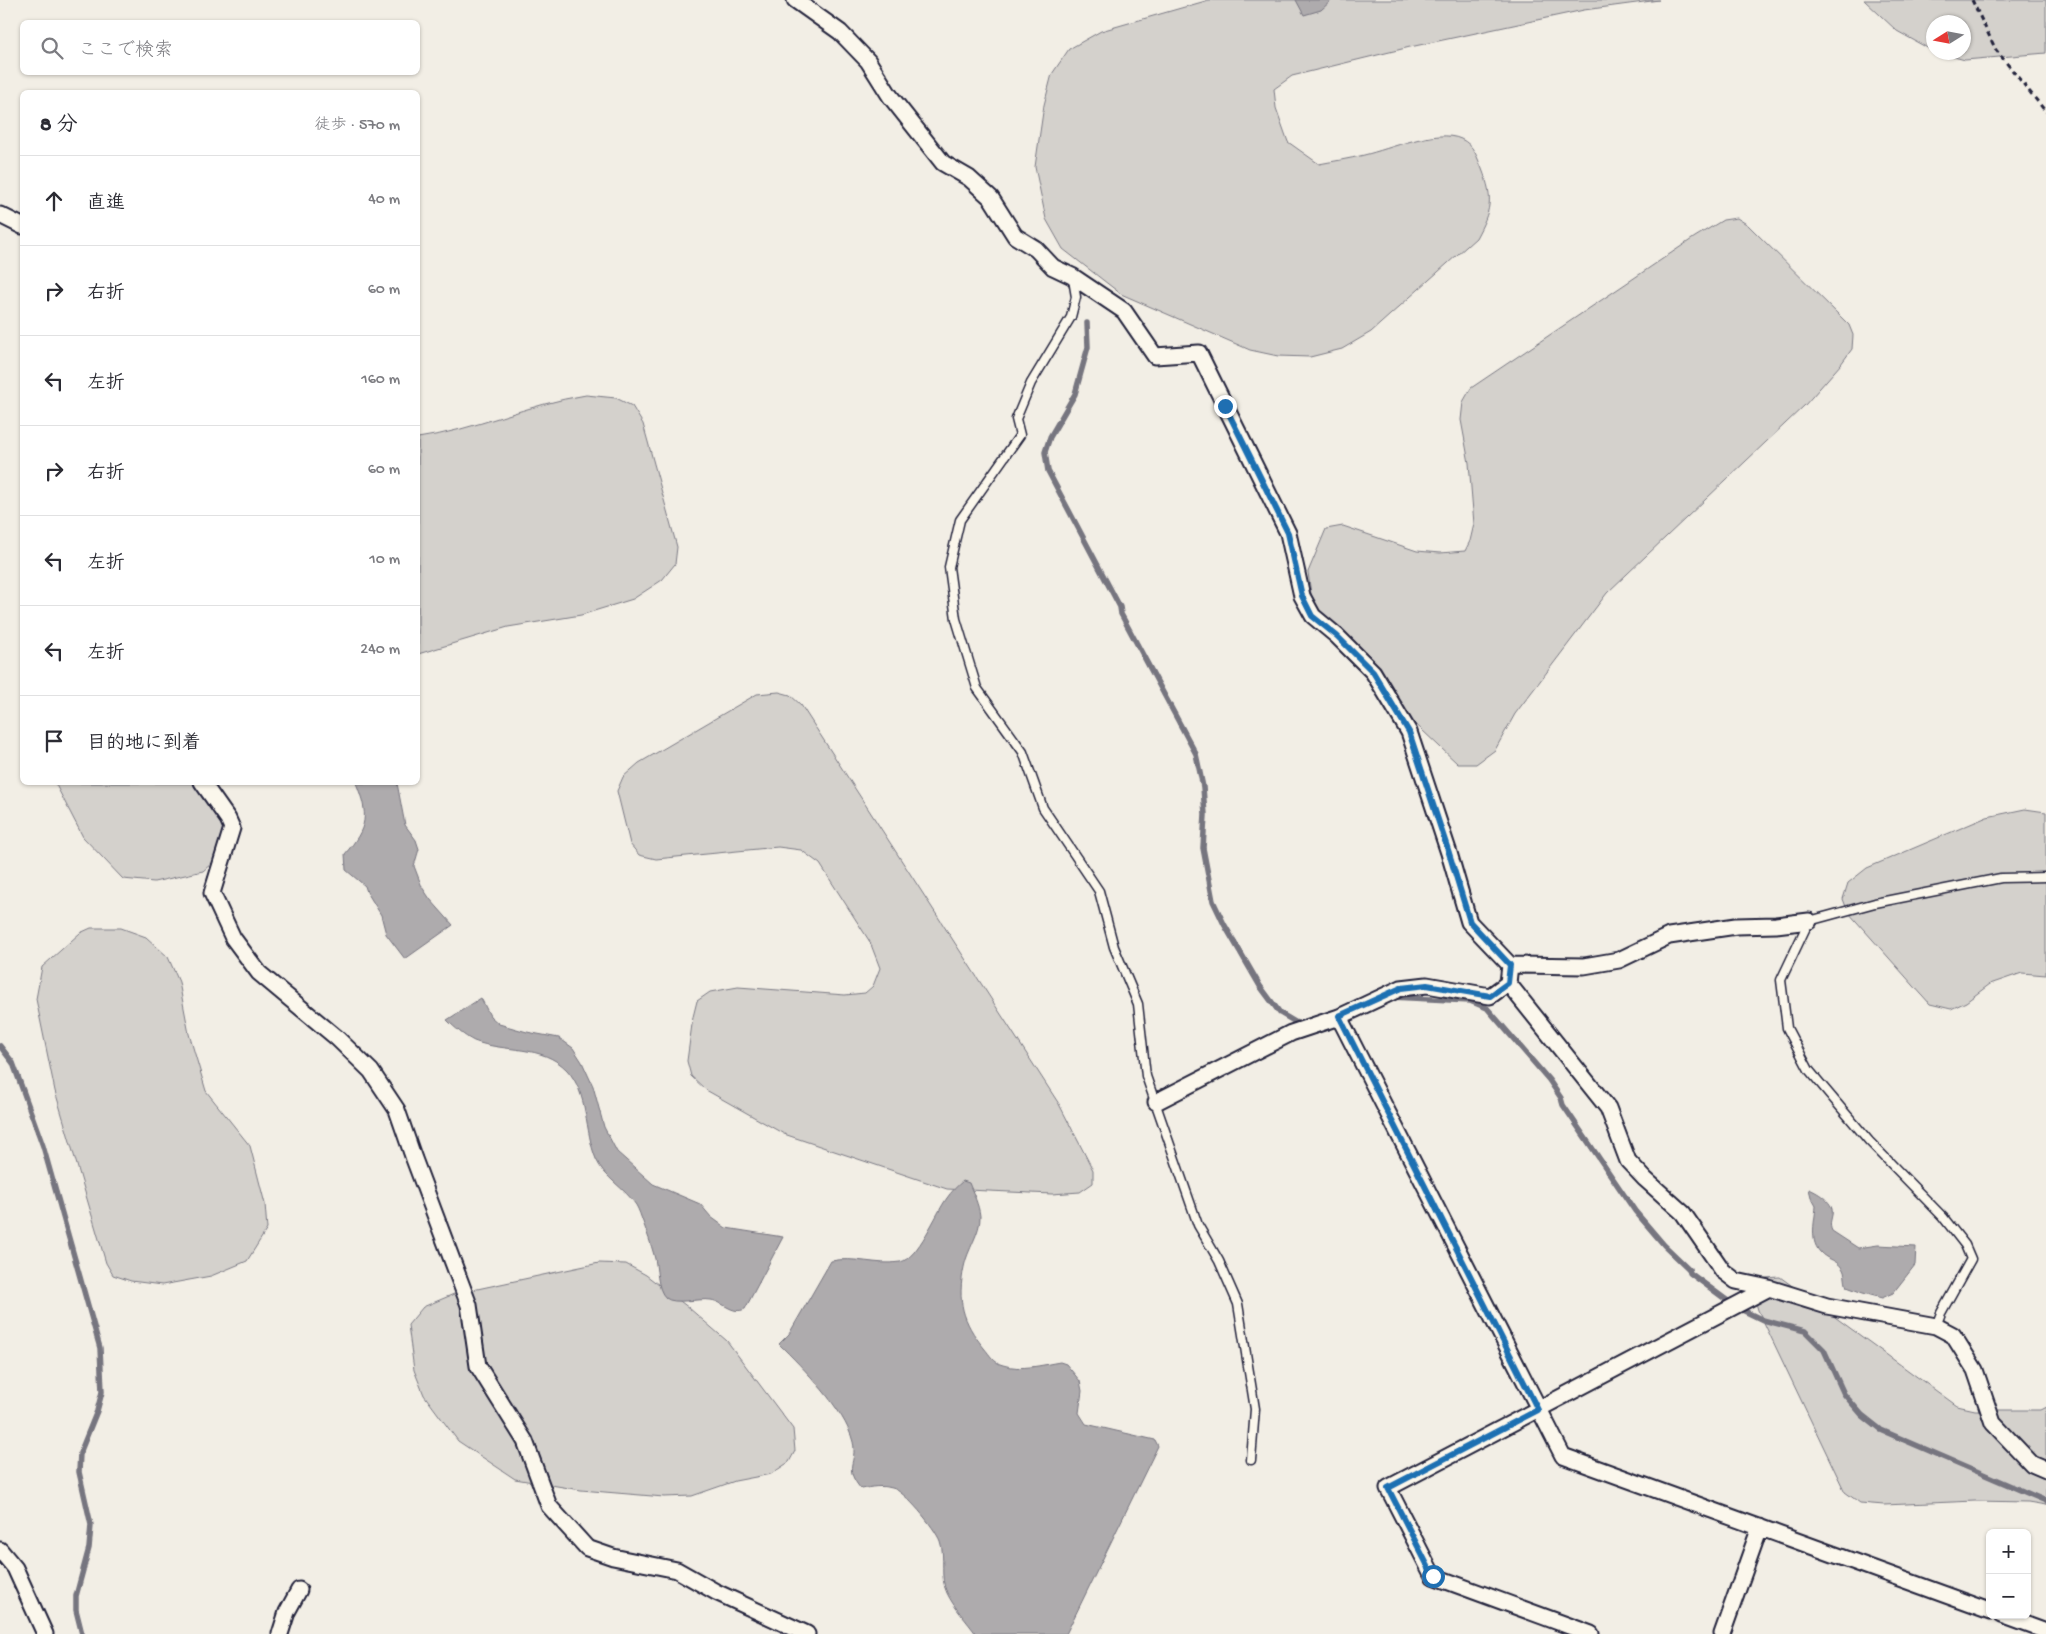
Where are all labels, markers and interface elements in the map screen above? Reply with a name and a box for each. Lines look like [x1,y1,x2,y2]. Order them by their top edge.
north arrow [1926,15,1971,60]
search box [20,20,420,75]
icon: search [38,34,66,62]
text: ここで検索 [78,40,173,63]
text: 8 分 [40,114,77,139]
text: 徒歩 · 570 m [314,117,400,136]
icon: ahead [40,187,68,215]
text: 40 m [368,191,400,210]
text: 直進 [87,193,125,216]
icon: right [40,277,68,305]
text: 60 m [368,281,400,300]
text: 右折 [87,283,125,306]
icon: left [40,367,68,395]
text: 160 m [361,371,400,390]
text: 左折 [87,373,125,396]
route end [1214,395,1237,418]
icon: right [40,457,68,485]
text: 60 m [368,461,400,480]
text: 右折 [87,463,125,486]
icon: left [40,547,68,575]
text: 10 m [369,551,400,570]
text: 左折 [87,553,125,576]
icon: left [40,637,68,665]
text: 240 m [360,641,400,660]
text: 左折 [87,643,125,666]
icon: arrive [40,727,68,755]
text: 目的地に到着 [87,733,201,756]
map controls [1986,1529,2031,1619]
button: + [1986,1529,2031,1574]
route start [1422,1565,1445,1588]
button: − [1986,1574,2031,1619]

